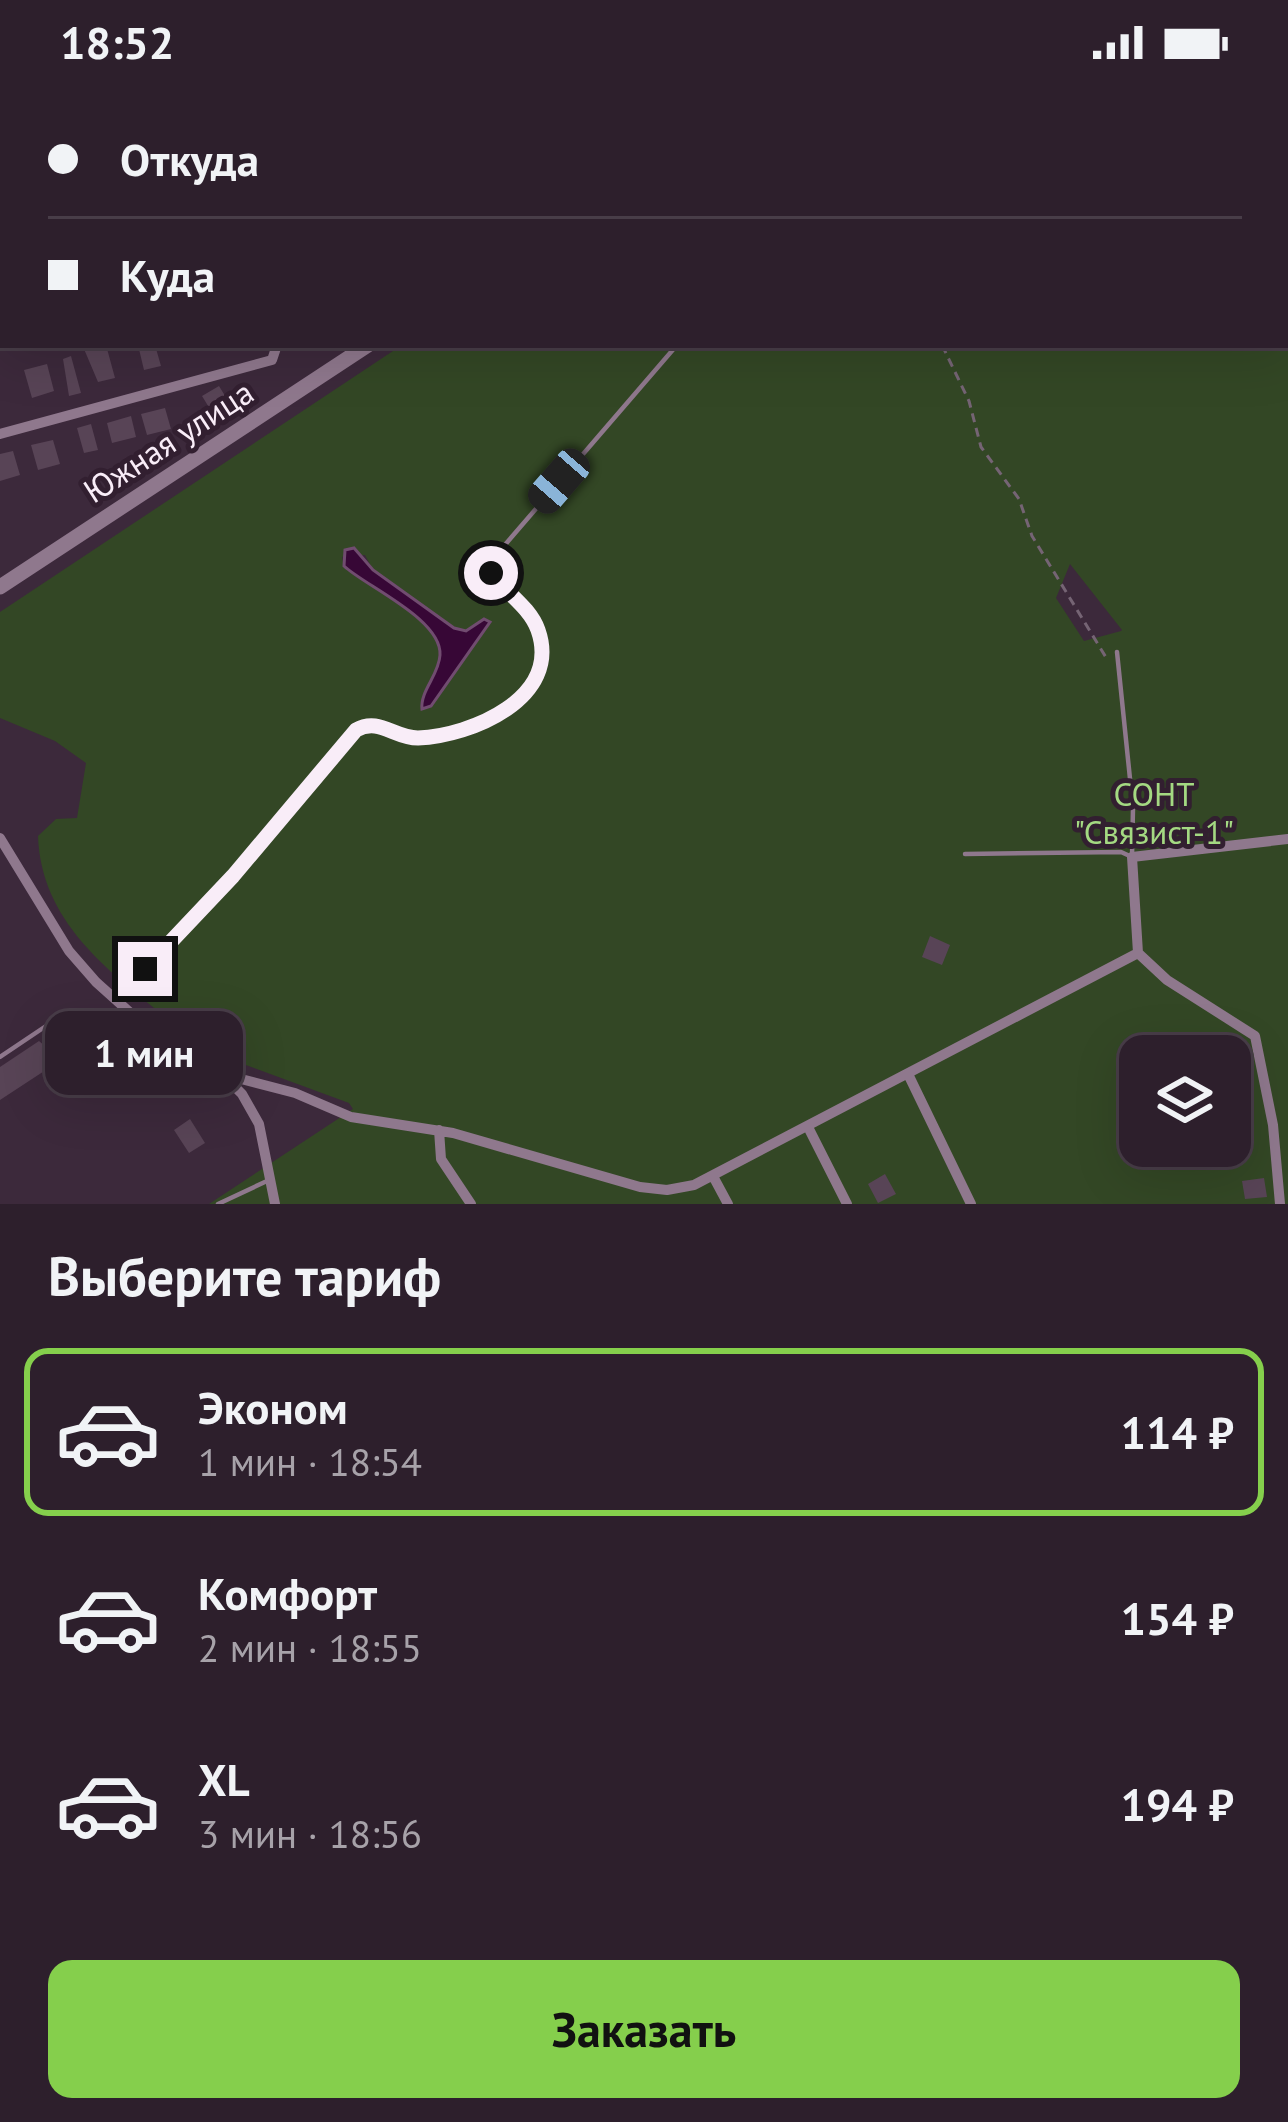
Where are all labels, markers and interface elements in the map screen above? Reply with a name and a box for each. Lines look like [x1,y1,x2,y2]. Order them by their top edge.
text: 18:52 [60,13,174,71]
text: Откуда [120,130,259,188]
text: Куда [120,246,215,304]
street label: Южная улица [75,370,261,512]
car [522,442,596,520]
route start [464,546,518,600]
park label: СОНТ "Связист-1" [1074,772,1234,853]
route end [118,942,172,996]
callout: 1 мин [46,1011,244,1095]
text: 1 мин [94,1027,194,1078]
map controls [1119,1035,1251,1167]
button: layers [1119,1035,1251,1167]
text: Выберите тариф [48,1241,441,1311]
icon: car [54,1378,162,1486]
text: Эконом [198,1378,348,1436]
text: 114 ₽ [1121,1403,1234,1461]
text: 1 мин · 18:54 [198,1436,422,1487]
icon: car [54,1564,162,1672]
text: Комфорт [198,1564,377,1622]
text: 154 ₽ [1121,1589,1234,1647]
text: 2 мин · 18:55 [198,1622,422,1673]
icon: car [54,1750,162,1858]
text: XL [198,1750,250,1808]
text: 194 ₽ [1121,1775,1234,1833]
text: 3 мин · 18:56 [198,1808,422,1859]
button: Заказать [48,1960,1240,2098]

